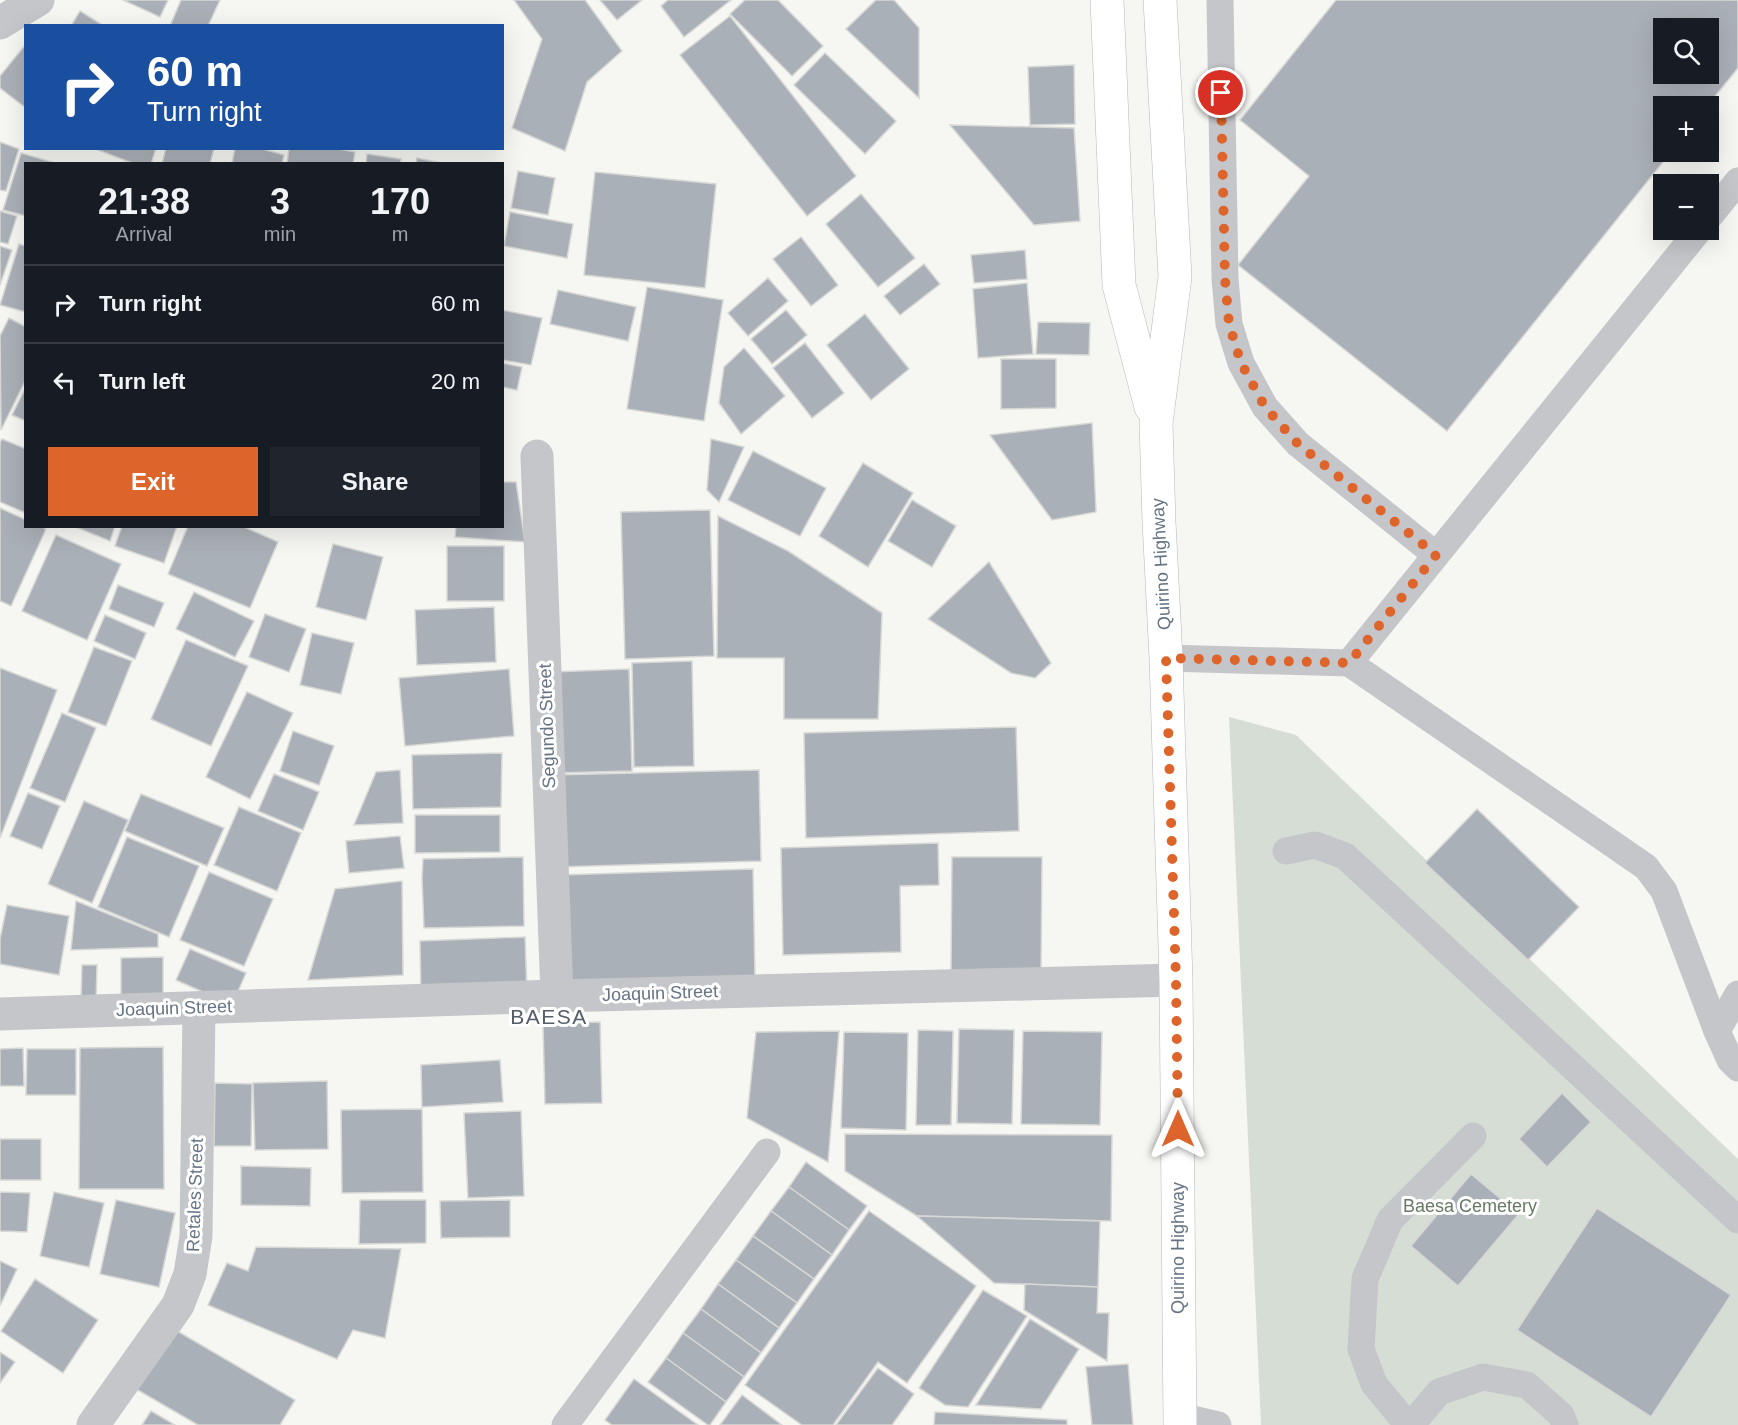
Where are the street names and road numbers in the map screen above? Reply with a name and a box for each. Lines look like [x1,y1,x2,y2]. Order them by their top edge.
street label: Quirino Highway [1148,498,1174,630]
street label: Segundo Street [535,663,559,789]
street label: Joaquin Street [602,981,718,1005]
street label: Joaquin Street [116,996,232,1020]
street label: Retales Street [183,1138,207,1252]
street label: Quirino Highway [1168,1182,1188,1314]

